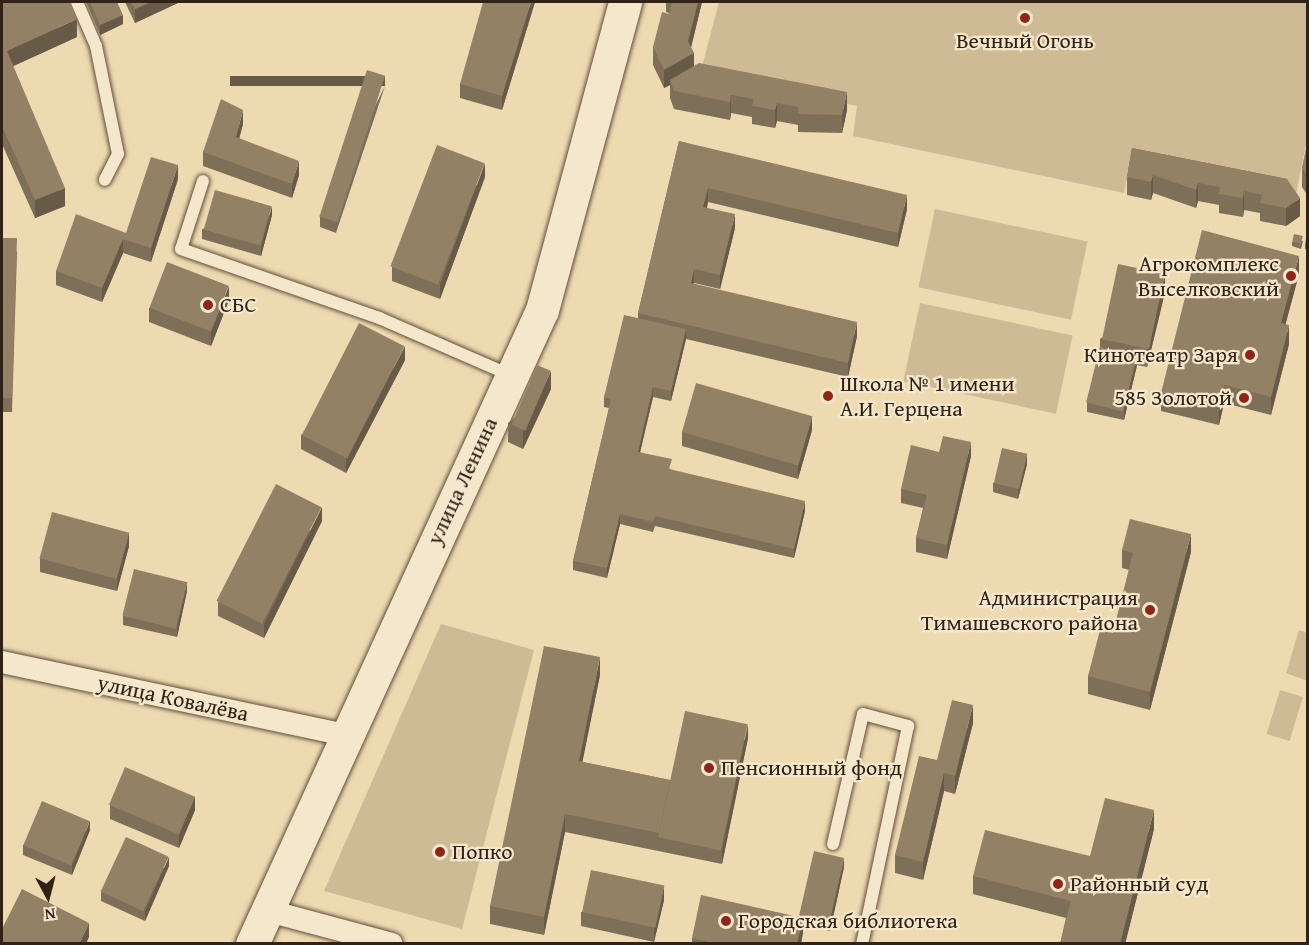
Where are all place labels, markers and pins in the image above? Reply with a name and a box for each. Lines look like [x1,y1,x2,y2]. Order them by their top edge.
marker: Вечный Огонь [1018,11,1032,25]
place label: Вечный Огонь [956,28,1094,54]
place label: Агрокомплекс Выселковский [1138,250,1279,302]
marker: Агрокомплекс Выселковский [1284,269,1298,283]
place label: СБС [220,292,256,318]
marker: СБС [201,298,215,312]
place label: Кинотеатр Заря [1084,342,1238,368]
marker: Кинотеатр Заря [1243,348,1257,362]
place label: Школа № 1 имени А.И. Герцена [840,370,1015,422]
place label: 585 Золотой [1115,385,1232,411]
marker: Школа № 1 имени А.И. Герцена [821,389,835,403]
marker: 585 Золотой [1237,391,1251,405]
place label: Администрация Тимашевского района [921,584,1138,636]
marker: Администрация Тимашевского района [1143,603,1157,617]
place label: Пенсионный фонд [721,755,902,781]
marker: Пенсионный фонд [702,761,716,775]
place label: Попко [452,839,513,865]
marker: Попко [433,845,447,859]
place label: Районный суд [1070,871,1208,897]
marker: Районный суд [1051,877,1065,891]
place label: Городская библиотека [738,908,958,934]
marker: Городская библиотека [719,914,733,928]

